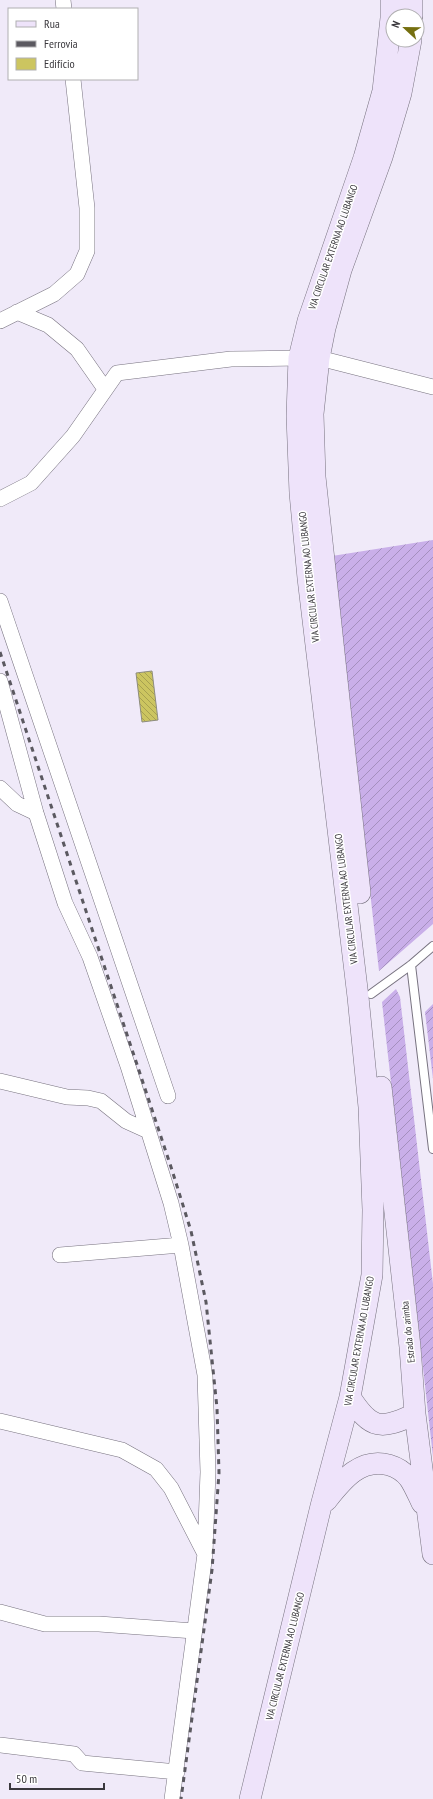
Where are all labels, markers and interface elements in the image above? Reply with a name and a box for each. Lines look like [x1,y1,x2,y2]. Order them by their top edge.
legend [8,8,138,80]
north arrow [385,8,425,48]
text: Rua [44,16,60,31]
text: N [388,19,403,30]
text: Ferrovia [44,36,78,51]
text: Edifício [44,56,75,71]
street label: VIA CIRCULAR EXTERNA AO LUBANGO [305,182,361,312]
street label: VIA CIRCULAR EXTERNA AO LUBANGO [296,510,322,644]
street label: VIA CIRCULAR EXTERNA AO LUBANGO [331,832,361,966]
street label: VIA CIRCULAR EXTERNA AO LUBANGO [341,1275,377,1408]
street label: Estrada do arimba [398,1300,418,1364]
street label: VIA CIRCULAR EXTERNA AO LUBANGO [263,1590,307,1722]
scale bar [10,1765,104,1791]
text: 50 m [16,1771,37,1786]

